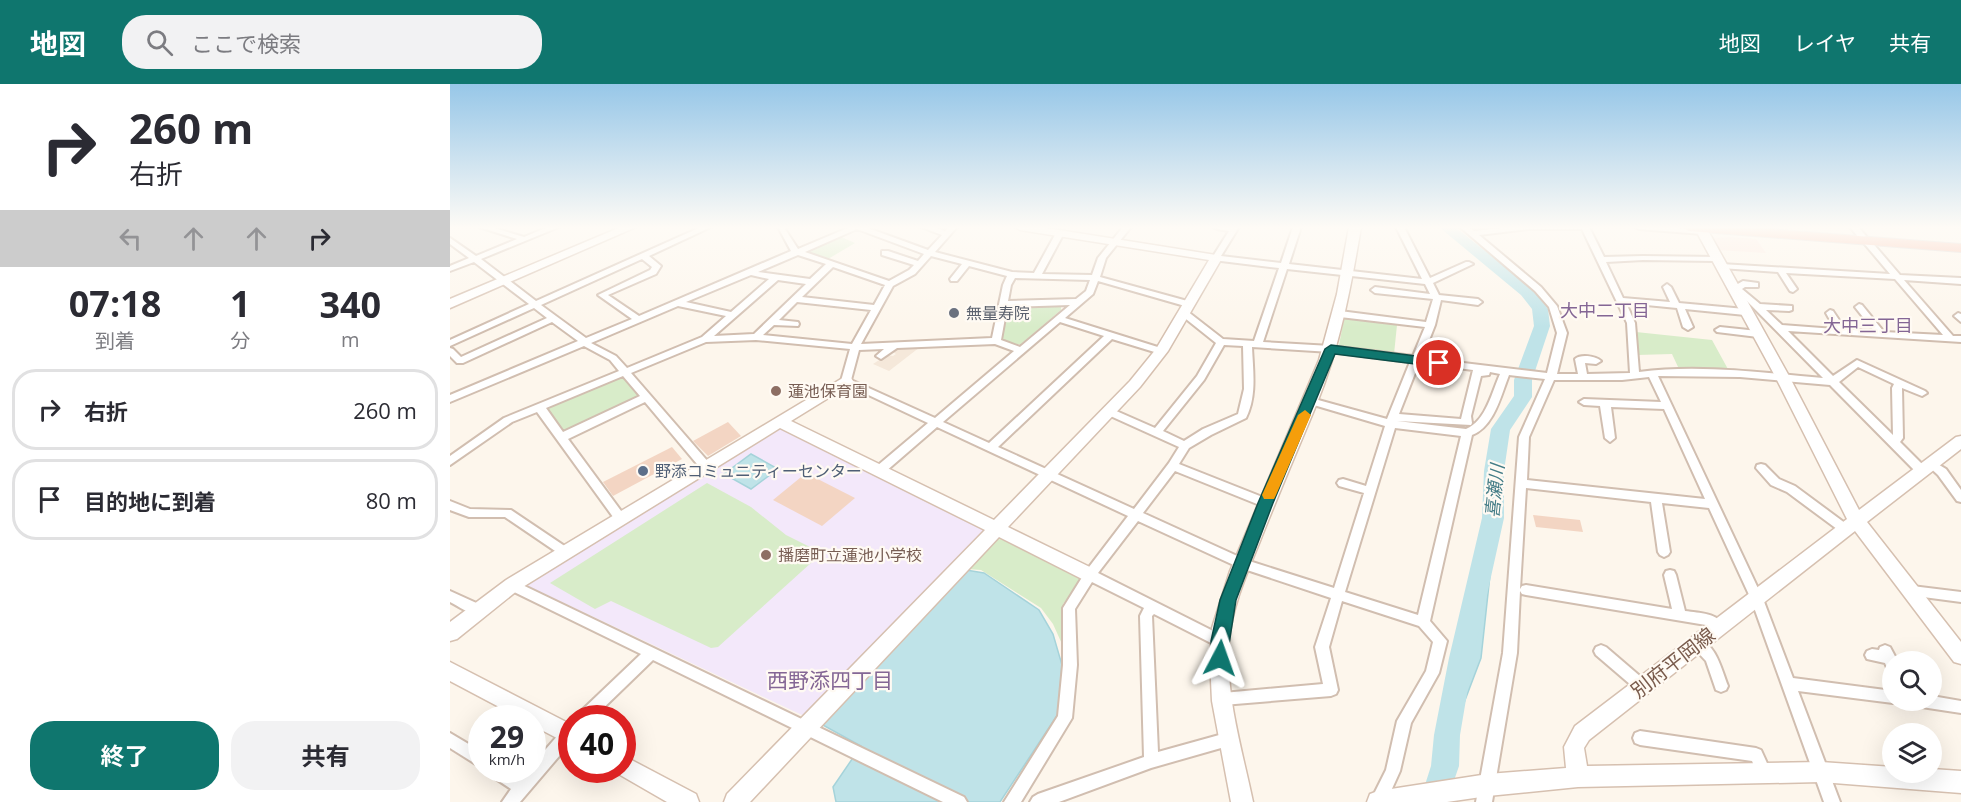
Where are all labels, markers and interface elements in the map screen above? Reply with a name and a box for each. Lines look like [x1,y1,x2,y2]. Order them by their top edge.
search box [122,15,542,69]
text: 地図 [30,24,86,62]
icon: search [143,26,176,59]
text: ここで検索 [191,28,301,58]
text: 地図 [1719,29,1761,57]
text: レイヤ [1794,29,1856,57]
text: 共有 [1889,29,1931,57]
text: 260 m [129,99,253,156]
icon: right [30,108,108,186]
text: 右折 [129,155,183,192]
icon: left [114,222,147,255]
icon: ahead [177,222,210,255]
icon: ahead [240,222,273,255]
icon: right [303,222,336,255]
text: 07:18 [69,279,161,328]
text: 1 [230,279,251,328]
text: 340 [319,280,381,329]
district label: 大中二丁目 [1560,298,1650,322]
place label: 無量寿院 [966,302,1030,324]
marker: 無量寿院 [947,306,961,320]
district label: 大中三丁目 [1823,313,1913,337]
text: m [341,326,360,353]
text: 到着 [95,327,135,354]
text: 分 [230,327,250,354]
pin [1413,337,1464,388]
icon: arrive [1422,346,1455,379]
place label: 蓮池保育園 [788,380,868,402]
marker: 蓮池保育園 [769,384,783,398]
icon: right [33,393,66,426]
text: 260 m [353,395,417,425]
text: 右折 [84,396,128,426]
place label: 野添コミュニティーセンター [655,460,862,482]
water label: 喜瀬川 [1479,461,1509,519]
marker: 野添コミュニティーセンター [636,464,650,478]
icon: arrive [33,483,66,516]
text: 80 m [366,485,417,515]
text: 目的地に到着 [84,486,216,516]
place label: 播磨町立蓮池小学校 [778,544,922,566]
marker: 播磨町立蓮池小学校 [759,548,773,562]
street label: 別府平岡線 [1625,621,1720,704]
position arrow [1188,626,1252,690]
map controls [1882,651,1942,783]
button: search [1882,651,1942,711]
district label: 西野添四丁目 [767,666,893,694]
speed limit sign: 40 [558,705,636,783]
text: 29 [490,716,524,757]
button: 終了 [30,721,219,790]
button: 共有 [231,721,420,790]
button: layers [1882,723,1942,783]
text: km/h [489,749,525,769]

